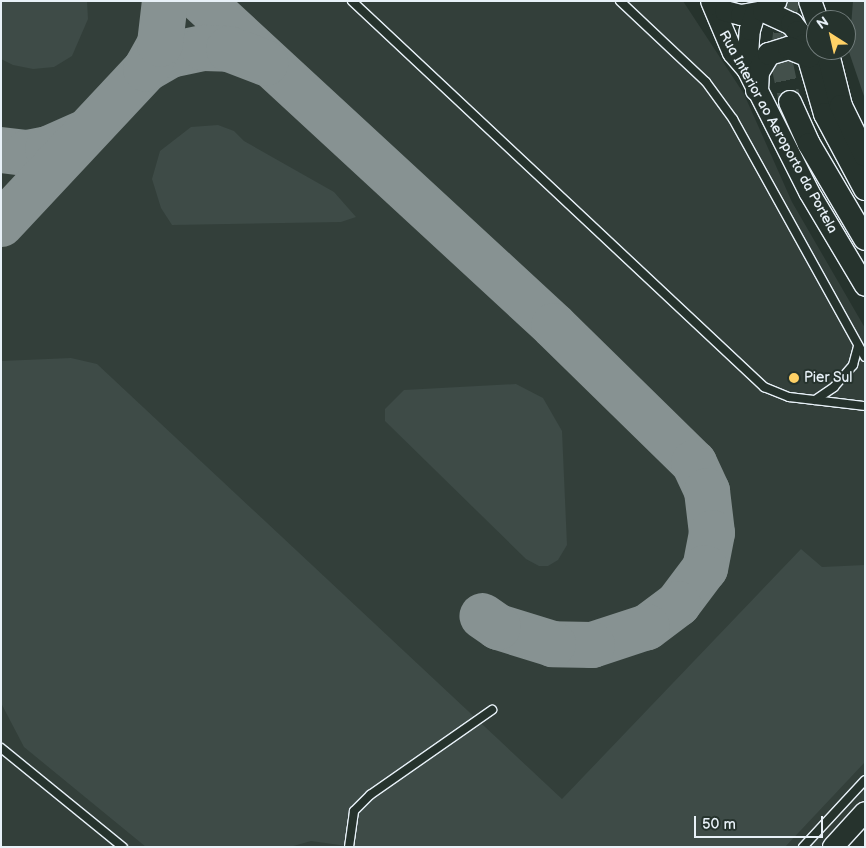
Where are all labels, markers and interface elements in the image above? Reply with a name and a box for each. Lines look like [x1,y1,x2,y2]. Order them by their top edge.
north arrow [806,10,856,60]
text: N [813,13,832,33]
street label: Rua Interior ao Aeroporto da Portela [715,28,841,236]
place label: Pier Sul [804,370,853,386]
marker: Pier Sul [788,372,800,384]
scale bar [696,806,825,838]
text: 50 m [702,815,736,834]

